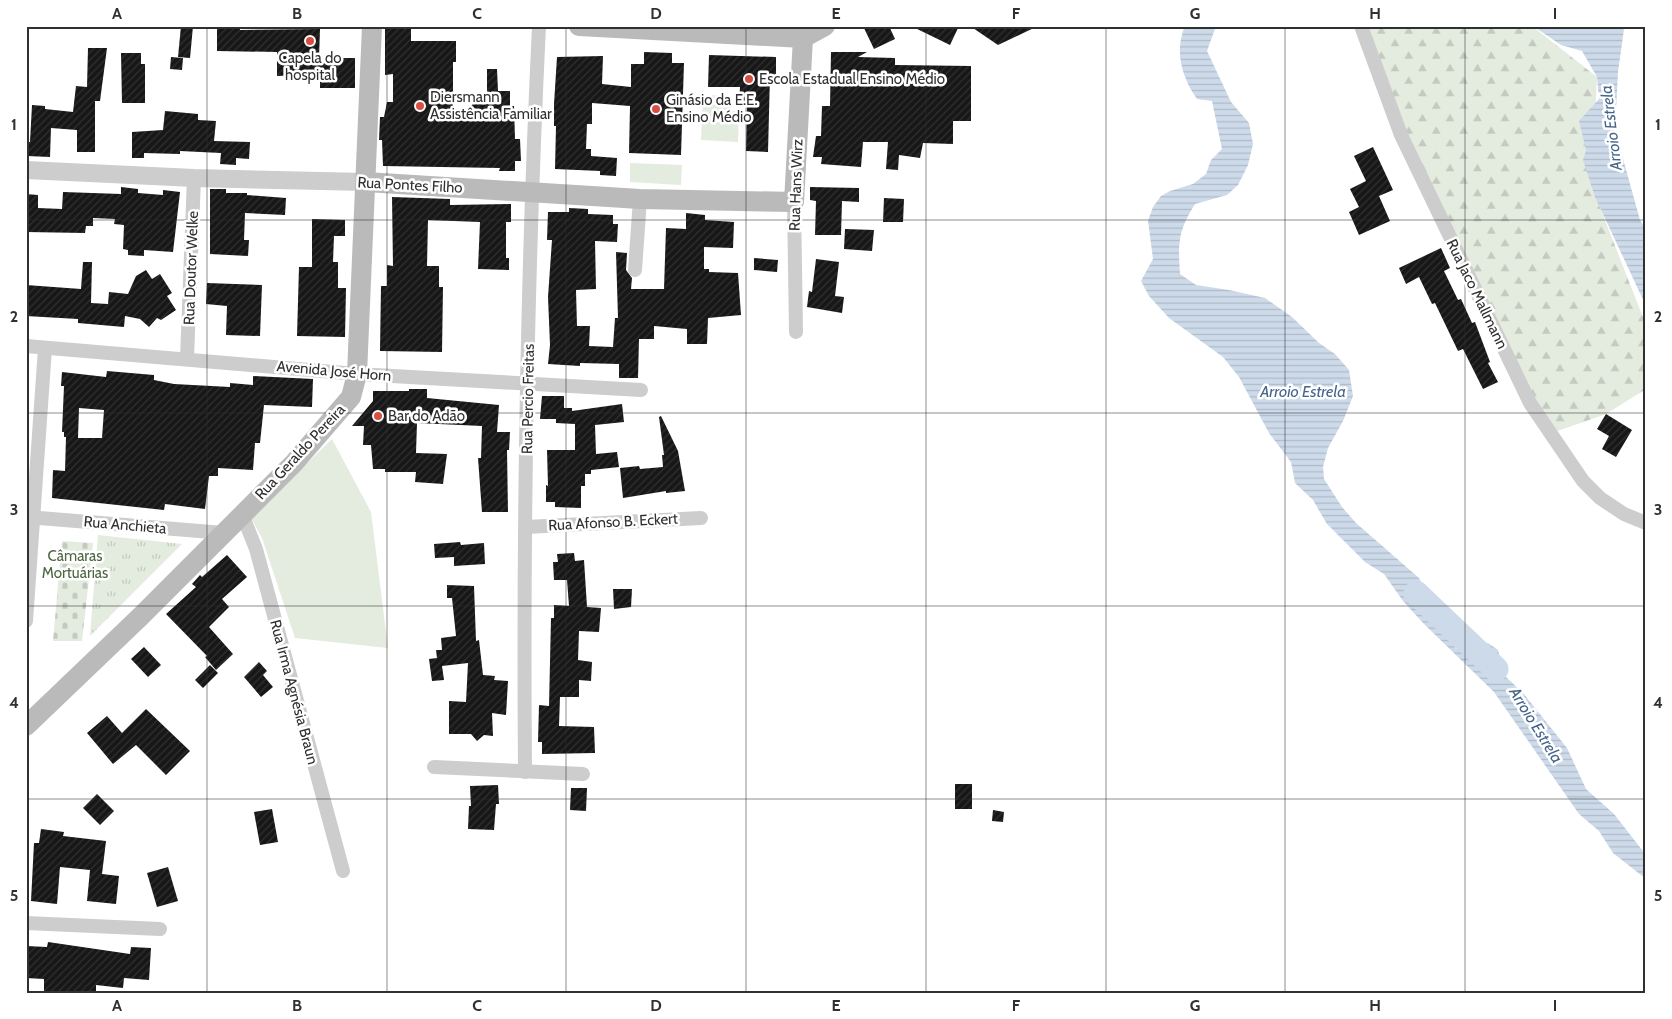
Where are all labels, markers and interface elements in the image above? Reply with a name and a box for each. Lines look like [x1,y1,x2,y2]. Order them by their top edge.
text: A [112,4,122,23]
text: B [292,4,302,23]
text: C [472,4,482,23]
text: D [650,4,662,23]
text: E [831,4,841,23]
text: F [1012,4,1021,23]
text: G [1190,4,1200,23]
text: H [1369,4,1381,23]
text: I [1553,4,1557,23]
marker: Capela do hospital [304,35,316,47]
place label: Capela do hospital [278,49,342,84]
place label: Escola Estadual Ensino Médio [759,70,945,88]
marker: Escola Estadual Ensino Médio [743,73,755,85]
water label: Arroio Estrela [1596,84,1626,173]
place label: Diersmann Assistência Familiar [430,88,552,123]
place label: Ginásio da E.E. Ensino Médio [666,91,758,126]
marker: Diersmann Assistência Familiar [414,100,426,112]
marker: Ginásio da E.E. Ensino Médio [650,103,662,115]
text: 1 [11,115,17,134]
text: 1 [1655,115,1661,134]
street label: Rua Hans Wirz [785,139,807,231]
street label: Rua Pontes Filho [357,173,463,197]
street label: Rua Doutor Welke [180,210,202,326]
street label: Rua Jaco Mallmann [1443,236,1511,352]
text: 2 [10,307,18,326]
text: 2 [1654,307,1662,326]
street label: Rua Percio Freitas [518,344,538,454]
street label: Avenida José Horn [276,357,392,385]
water label: Arroio Estrela [1259,382,1346,401]
street label: Rua Geraldo Pereira [251,400,349,503]
place label: Bar do Adão [388,407,465,425]
marker: Bar do Adão [372,410,384,422]
text: 3 [10,500,18,519]
text: 3 [1654,500,1662,519]
street label: Rua Afonso B. Eckert [548,510,678,534]
street label: Rua Anchieta [83,512,168,538]
park label: Câmaras Mortuárias [42,547,108,582]
street label: Rua Irma Agnésia Braun [266,618,322,766]
water label: Arroio Estrela [1505,683,1567,766]
text: 4 [9,693,19,712]
text: 4 [1653,693,1663,712]
text: 5 [10,886,18,905]
text: 5 [1654,886,1662,905]
text: A [112,996,122,1015]
text: B [292,996,302,1015]
text: C [472,996,482,1015]
text: D [650,996,662,1015]
text: E [831,996,841,1015]
text: F [1012,996,1021,1015]
text: G [1190,996,1200,1015]
text: H [1369,996,1381,1015]
text: I [1553,996,1557,1015]

